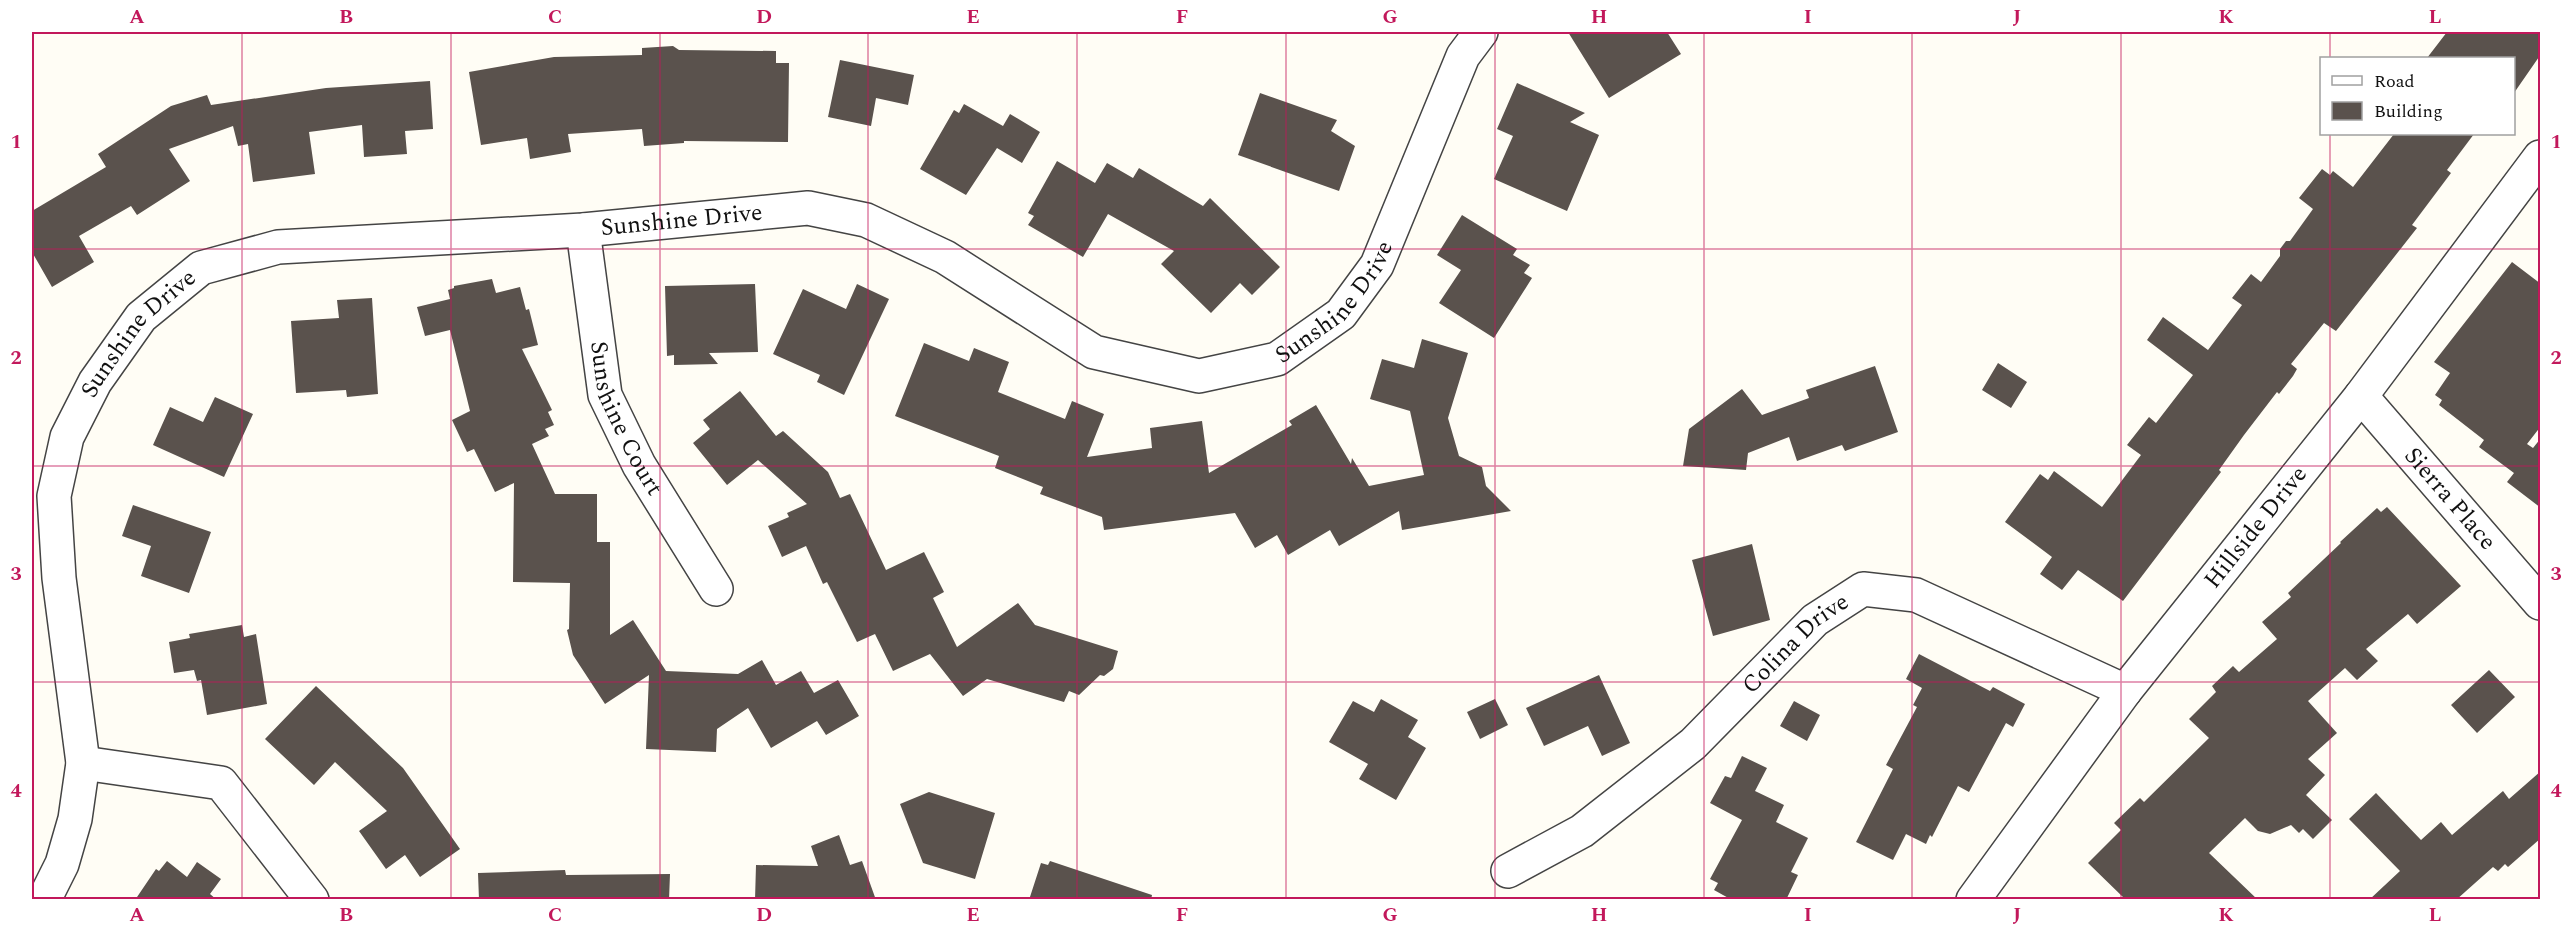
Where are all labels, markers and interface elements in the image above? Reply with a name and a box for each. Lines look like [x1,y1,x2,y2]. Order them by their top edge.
text: A [129,2,145,32]
text: B [339,2,353,32]
text: C [548,2,562,32]
text: D [756,2,772,32]
text: E [966,2,980,32]
text: F [1176,2,1188,32]
text: G [1382,2,1398,32]
text: H [1591,2,1607,32]
text: I [1804,2,1812,32]
text: J [2013,2,2021,32]
text: K [2218,2,2234,32]
text: L [2429,2,2441,32]
legend [2320,57,2515,135]
text: Road [2374,68,2415,95]
text: Building [2374,98,2443,125]
text: 1 [10,127,22,157]
text: 1 [2550,127,2562,157]
street label: Sunshine Drive [599,195,764,246]
street label: Sunshine Drive [1268,236,1403,373]
street label: Sunshine Drive [72,261,204,404]
street label: Sunshine Court [580,339,672,503]
text: 2 [10,343,22,373]
text: 2 [2550,343,2562,373]
street label: Sierra Place [2395,439,2505,558]
street label: Hillside Drive [2195,458,2316,597]
text: 3 [10,559,22,589]
text: 3 [2550,559,2562,589]
street label: Colina Drive [1734,584,1856,702]
text: 4 [10,776,22,806]
text: 4 [2550,776,2562,806]
text: A [129,900,145,930]
text: B [339,900,353,930]
text: C [548,900,562,930]
text: D [756,900,772,930]
text: E [966,900,980,930]
text: F [1176,900,1188,930]
text: G [1382,900,1398,930]
text: H [1591,900,1607,930]
text: I [1804,900,1812,930]
text: J [2013,900,2021,930]
text: K [2218,900,2234,930]
text: L [2429,900,2441,930]

